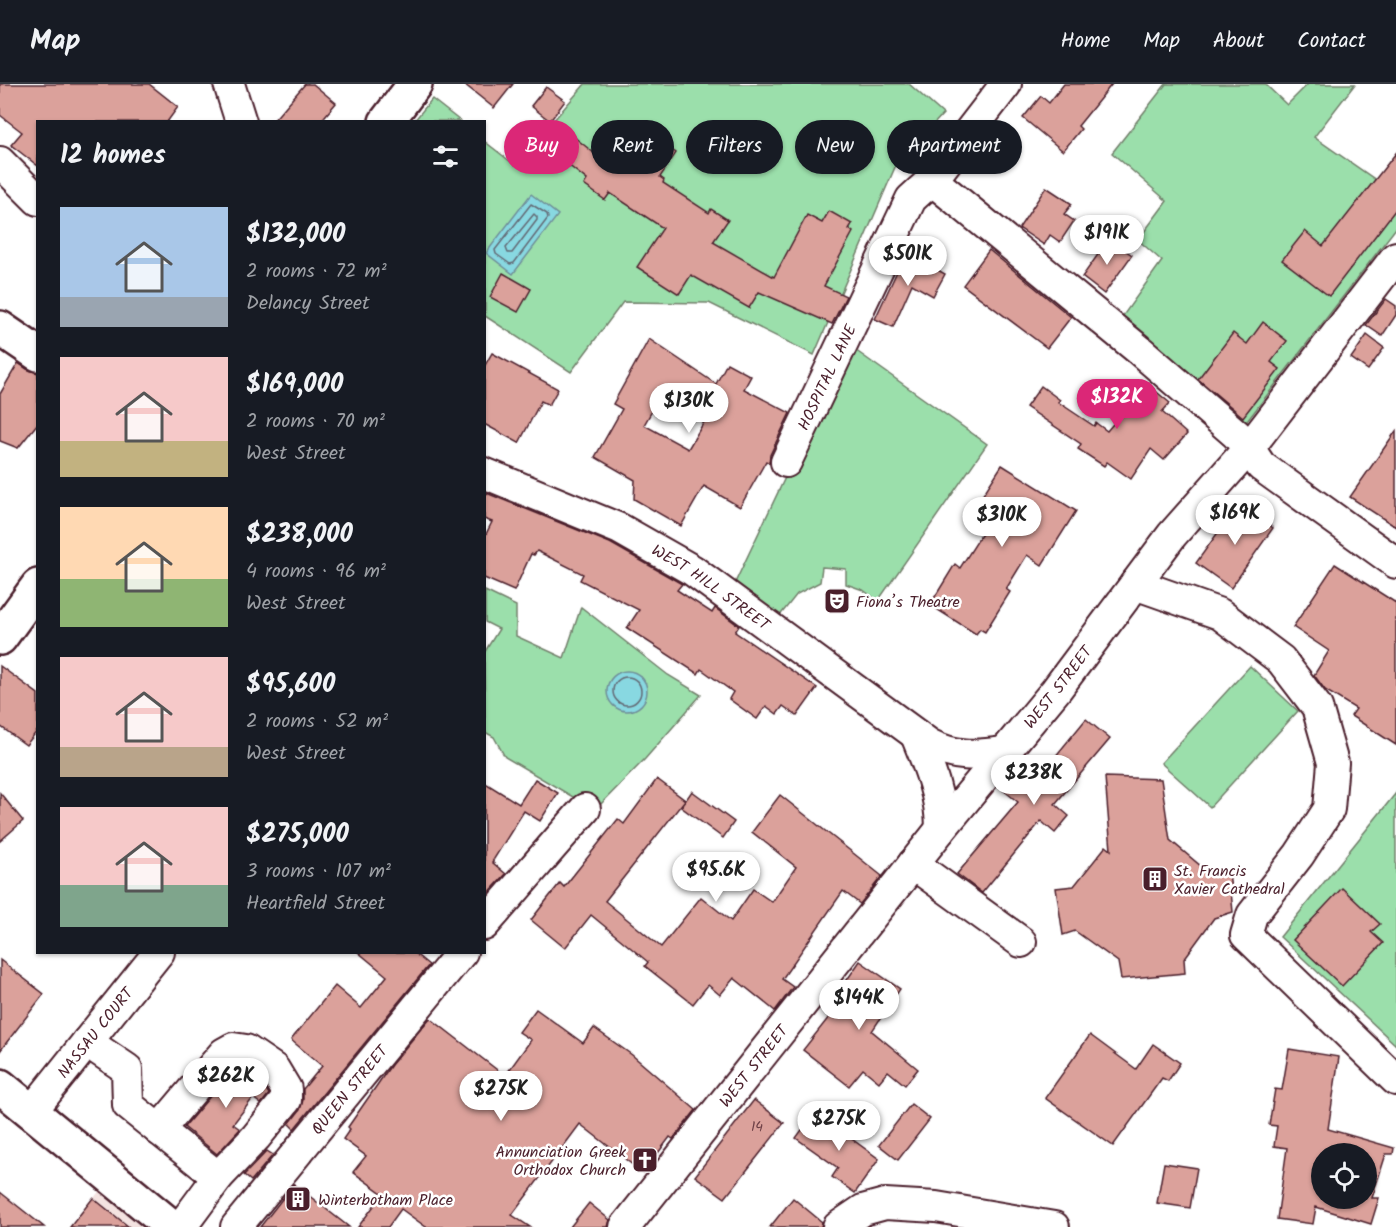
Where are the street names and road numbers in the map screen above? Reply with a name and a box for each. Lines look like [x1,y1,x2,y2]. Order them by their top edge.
street label: HOSPITAL LANE [792,320,864,435]
street label: WEST HILL STREET [647,539,776,638]
street label: WEST STREET [1018,640,1100,734]
street label: NASSAU COURT [52,981,141,1084]
street label: WEST STREET [714,1019,796,1113]
street label: QUEEN STREET [306,1039,396,1141]

